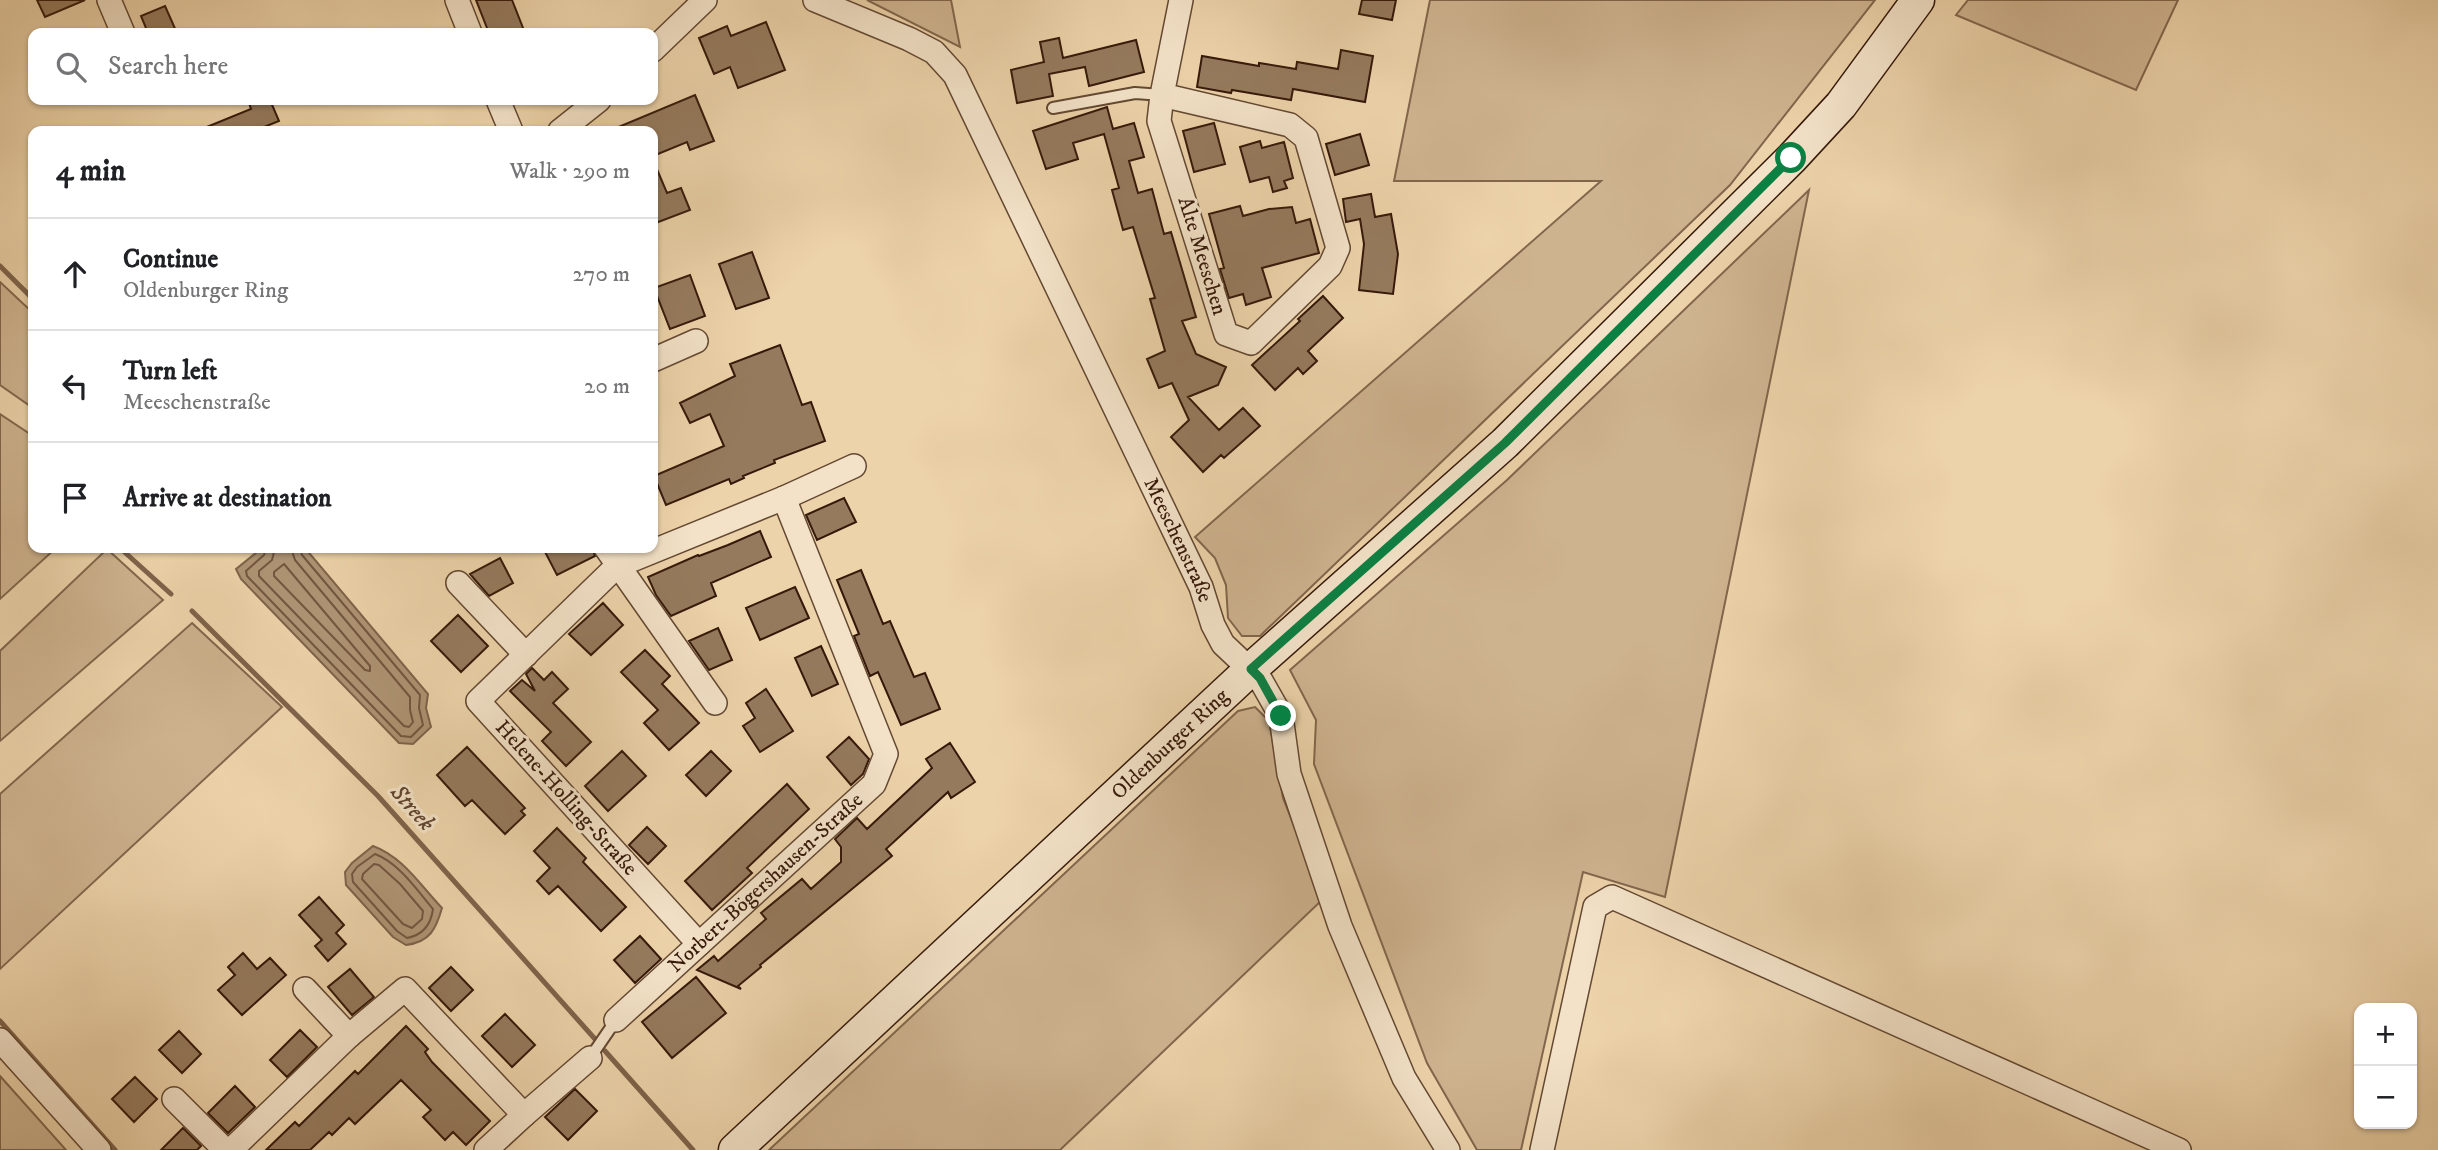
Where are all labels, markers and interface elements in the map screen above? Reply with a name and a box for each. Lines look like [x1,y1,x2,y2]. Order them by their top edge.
search box [28,28,658,105]
icon: search [52,48,90,86]
text: Search here [108,50,228,83]
route start [1775,142,1806,173]
text: 4 min [56,153,126,190]
text: Walk · 290 m [509,157,630,186]
street label: Alte Meeschen [1172,194,1232,318]
text: Continue [123,243,218,276]
icon: ahead [56,255,94,293]
text: 270 m [573,260,630,289]
text: Oldenburger Ring [123,276,288,305]
text: Turn left [123,355,217,388]
icon: left [56,367,94,405]
text: 20 m [584,372,630,401]
text: Meeschenstraße [123,388,271,417]
street label: Meeschenstraße [1137,474,1218,606]
icon: arrive [56,479,94,517]
text: Arrive at destination [123,482,332,515]
street label: Oldenburger Ring [1106,683,1235,805]
route end [1265,700,1296,731]
street label: Helene-Holling-Straße [489,715,643,881]
water label: Streek [383,778,441,838]
street label: Norbert-Bögershausen-Straße [663,787,869,979]
map controls [2354,1003,2417,1129]
button: + [2354,1003,2417,1066]
button: − [2354,1066,2417,1129]

